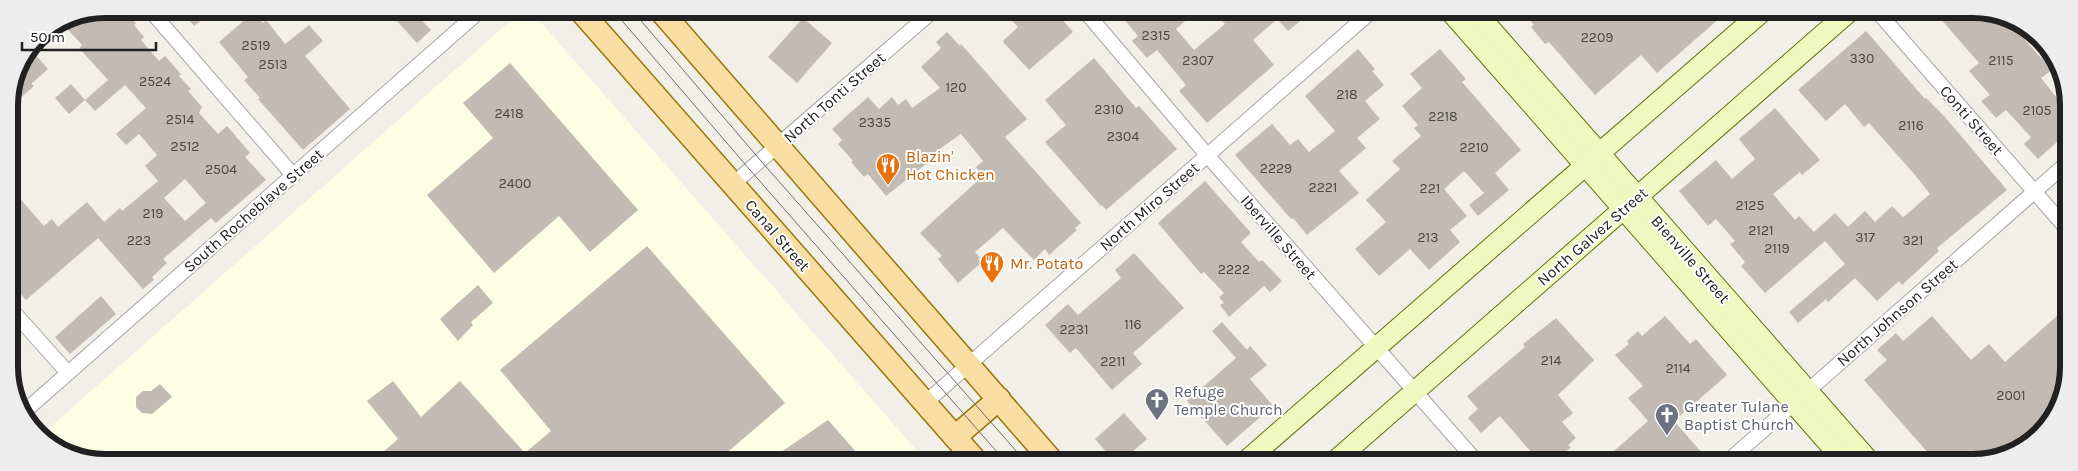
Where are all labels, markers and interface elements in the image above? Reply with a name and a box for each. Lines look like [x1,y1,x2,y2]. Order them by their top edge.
scale bar [22,20,156,52]
house number: 2315 [1142,27,1171,44]
text: 50 m [30,28,65,46]
house number: 2209 [1581,29,1613,46]
house number: 2519 [242,37,270,54]
street label: North Tonti Street [780,48,889,147]
house number: 330 [1850,50,1874,67]
house number: 2307 [1182,52,1214,69]
house number: 2115 [1988,52,2014,69]
house number: 2513 [259,56,287,73]
house number: 2524 [139,73,171,90]
house number: 120 [945,79,967,96]
street label: Conti Street [1936,81,2007,159]
house number: 218 [1336,86,1358,103]
house number: 2310 [1094,101,1124,118]
house number: 2105 [2023,102,2052,119]
house number: 2418 [494,105,524,122]
house number: 2218 [1428,108,1458,125]
house number: 2514 [166,111,194,128]
house number: 2335 [859,114,891,131]
house number: 2116 [1898,117,1924,134]
house number: 2304 [1107,128,1139,145]
house number: 2512 [171,138,199,155]
house number: 2210 [1459,139,1489,156]
street label: South Rocheblave Street [180,144,327,276]
place label: Blazin' Hot Chicken [906,147,995,184]
restaurant icon: Blazin' Hot Chicken [875,152,901,186]
street label: North Miro Street [1096,158,1203,255]
house number: 2229 [1260,160,1292,177]
house number: 2504 [205,161,237,178]
house number: 2400 [499,175,531,192]
house number: 2221 [1309,179,1337,196]
house number: 221 [1420,180,1440,197]
street label: North Galvez Street [1533,183,1651,290]
street label: Iberville Street [1237,191,1320,283]
street label: Canal Street [741,195,814,275]
house number: 2125 [1736,197,1764,214]
house number: 219 [143,205,163,222]
street label: Bienville Street [1647,211,1734,307]
house number: 2121 [1748,222,1774,239]
house number: 213 [1417,229,1439,246]
house number: 317 [1855,229,1875,246]
house number: 223 [127,232,151,249]
house number: 321 [1902,232,1924,249]
house number: 2119 [1764,240,1790,257]
restaurant icon: Mr. Potato [979,250,1005,284]
place label: Mr. Potato [1010,254,1083,273]
street label: North Johnson Street [1833,255,1962,370]
house number: 2222 [1218,261,1250,278]
house number: 116 [1124,316,1142,333]
house number: 2231 [1059,321,1089,338]
house number: 214 [1541,352,1561,369]
house number: 2211 [1100,353,1126,370]
house number: 2114 [1665,360,1691,377]
place label: Refuge Temple Church [1174,382,1283,419]
church icon: Refuge Temple Church [1144,387,1170,421]
house number: 2001 [1996,387,2026,404]
place label: Greater Tulane Baptist Church [1684,397,1794,434]
church icon: Greater Tulane Baptist Church [1654,402,1680,436]

